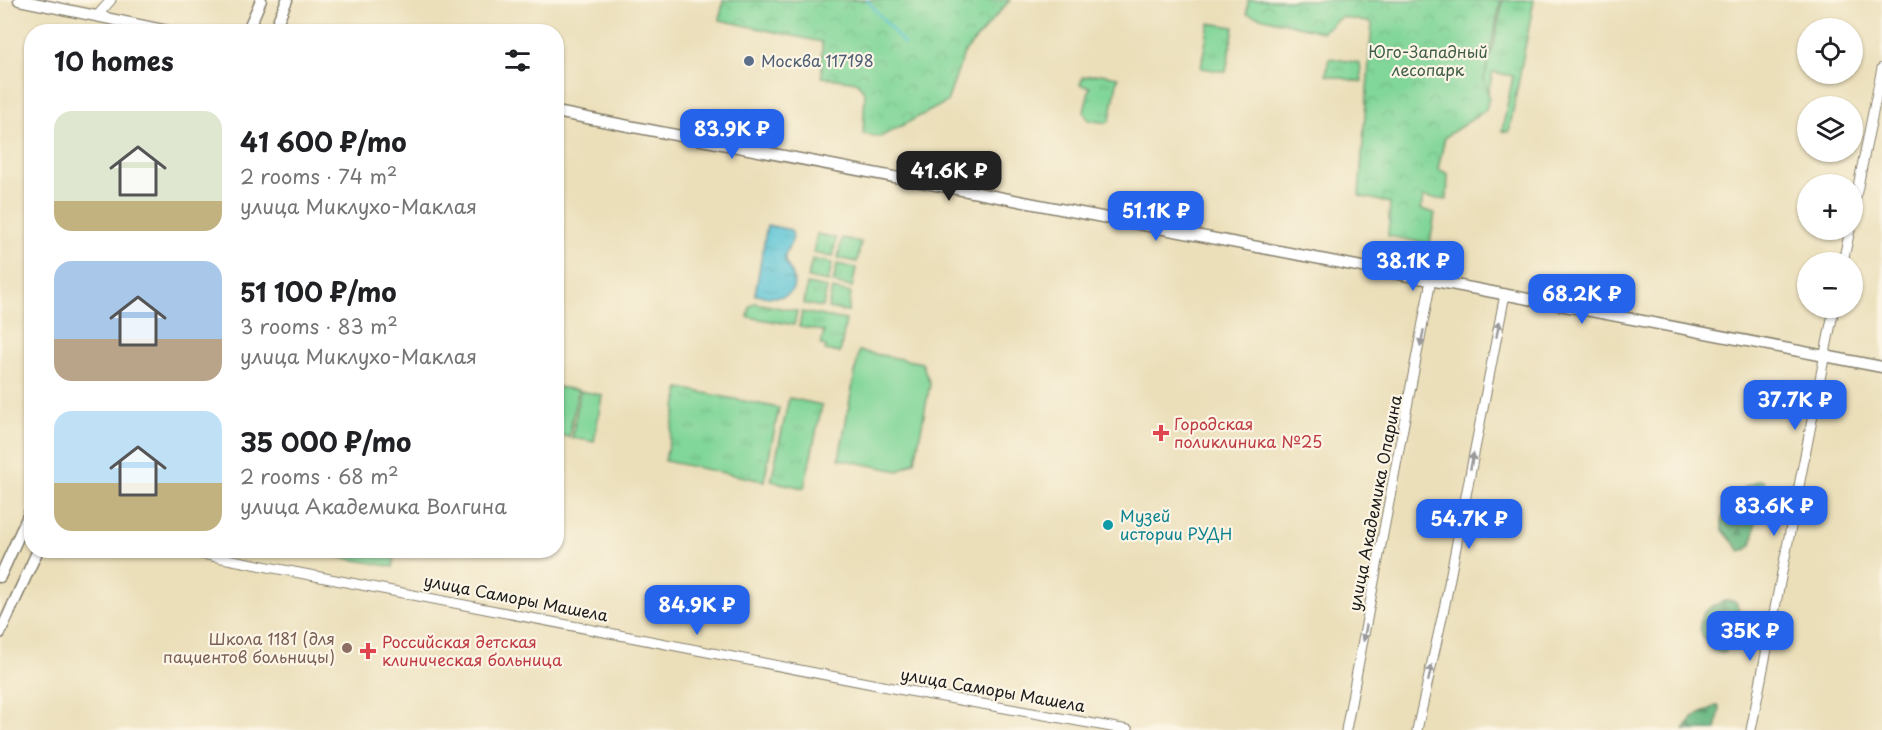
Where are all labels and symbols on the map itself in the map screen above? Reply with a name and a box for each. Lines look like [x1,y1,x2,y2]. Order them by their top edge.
park label: Юго-Западный лесопарк [1368,39,1488,81]
place label: Москва 117198 [761,48,874,72]
marker: Москва 117198 [742,54,756,68]
pin: 83.9K ₽ [677,109,787,160]
pin: 41.6K ₽ [894,151,1004,202]
pin: 51.1K ₽ [1101,191,1211,242]
pin: 38.1K ₽ [1358,241,1468,292]
pin: 68.2K ₽ [1527,274,1637,325]
one-way arrow [1494,319,1503,338]
one-way arrow [1417,329,1426,348]
pin: 37.7K ₽ [1740,380,1850,431]
street label: улица Академика Опарина [1341,393,1407,613]
place label: Городская поликлиника №25 [1174,411,1322,453]
marker: Городская поликлиника №25 [1152,424,1170,442]
one-way arrow [1468,452,1477,471]
pin: 83.6K ₽ [1719,486,1829,537]
pin: 54.7K ₽ [1414,499,1524,550]
place label: Музей истории РУДН [1120,503,1232,545]
marker: Музей истории РУДН [1101,518,1115,532]
street label: улица Саморы Машела [422,567,610,627]
pin: 84.9K ₽ [642,585,752,636]
pin: 35K ₽ [1708,611,1792,662]
one-way arrow [1360,623,1369,642]
place label: Школа 1181 (для пациентов больницы) [163,626,335,668]
place label: Российская детская клиническая больница [382,629,562,671]
marker: Школа 1181 (для пациентов больницы) [340,641,354,655]
marker: Российская детская клиническая больница [359,642,377,660]
street label: улица Саморы Машела [899,661,1087,717]
one-way arrow [1426,663,1435,682]

